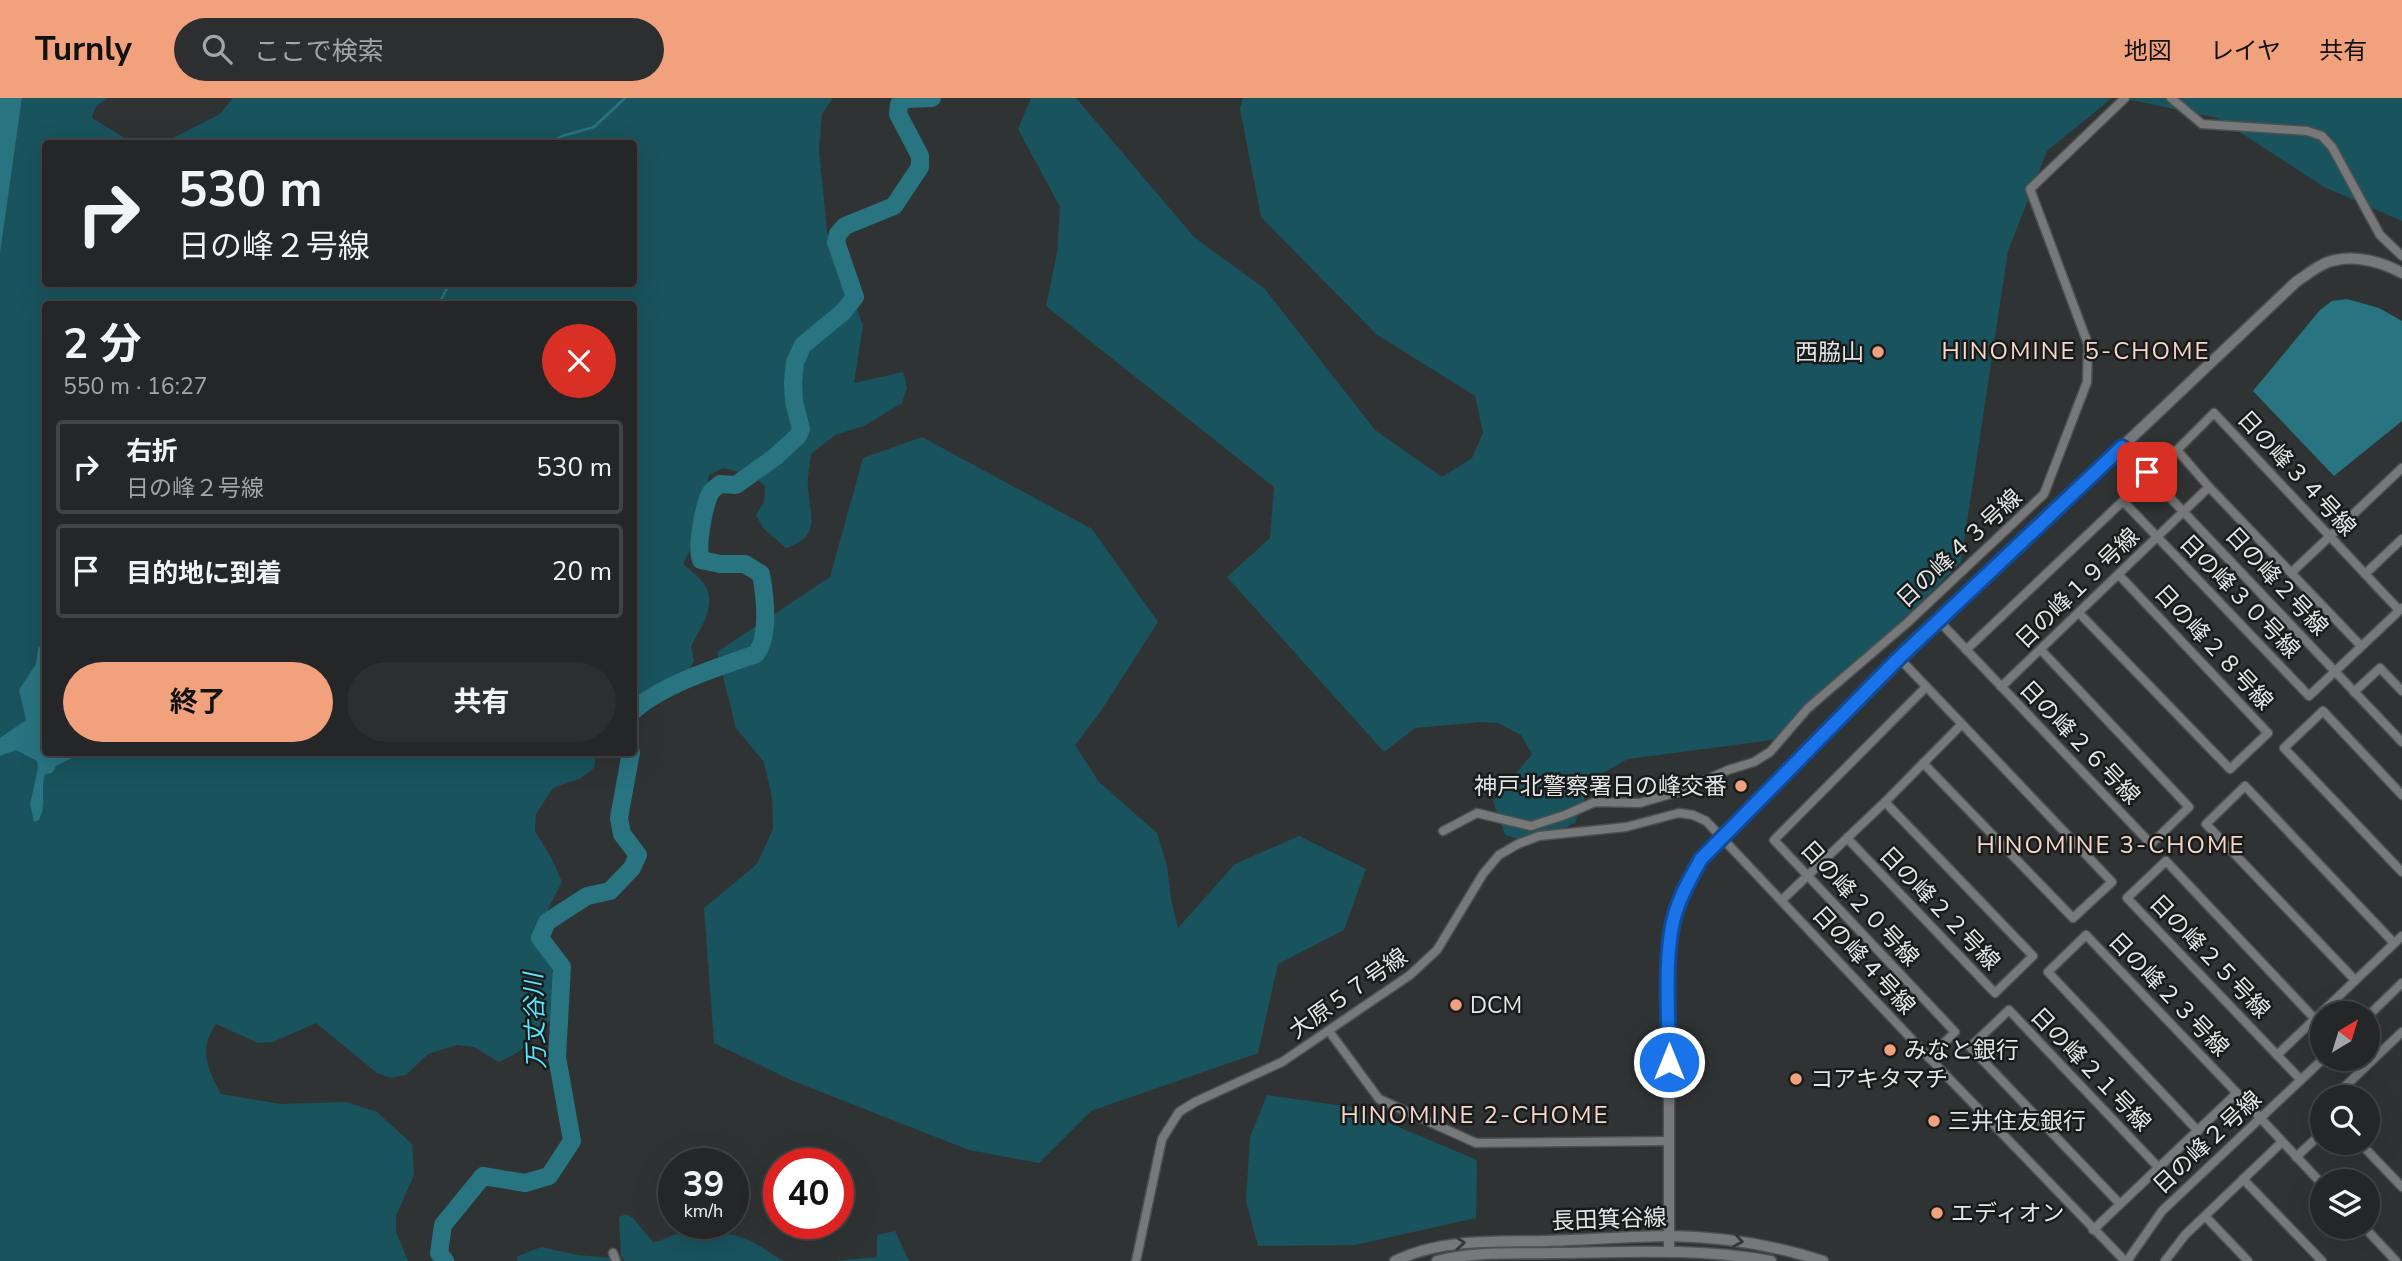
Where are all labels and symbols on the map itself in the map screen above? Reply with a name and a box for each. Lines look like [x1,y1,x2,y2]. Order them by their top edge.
district label: HINOMINE 5-CHOME [1941,335,2211,367]
place label: 西脇山 [1795,337,1864,368]
marker: 西脇山 [1870,344,1886,360]
street label: 日の峰３４号線 [2230,404,2363,543]
pin [2117,442,2177,502]
street label: 日の峰４３号線 [1890,482,2029,615]
street label: 日の峰２号線 [2218,520,2335,642]
street label: 日の峰１９号線 [2009,521,2146,655]
street label: 日の峰３０号線 [2173,528,2307,665]
street label: 日の峰２８号線 [2147,578,2280,717]
street label: 日の峰２６号線 [2013,674,2147,811]
place label: 神戸北警察署日の峰交番 [1474,771,1727,802]
marker: 神戸北警察署日の峰交番 [1733,778,1749,794]
district label: HINOMINE 3-CHOME [1976,829,2246,861]
street label: 日の峰２０号線 [1793,834,1926,973]
street label: 日の峰２２号線 [1873,840,2007,977]
street label: 日の峰２５号線 [2143,888,2277,1025]
street label: 日の峰４号線 [1805,899,1922,1021]
street label: 日の峰２３号線 [2102,926,2236,1063]
street label: 大原５７号線 [1283,941,1414,1046]
water label: 万丈谷川 [517,969,553,1070]
place label: DCM [1470,990,1522,1021]
marker: DCM [1448,997,1464,1013]
street label: 日の峰２１号線 [2024,1001,2158,1138]
north arrow [2310,1001,2380,1071]
position arrow [1632,1025,1706,1099]
place label: みなと銀行 [1904,1035,2019,1066]
marker: みなと銀行 [1882,1042,1898,1058]
place label: コアキタマチ [1810,1064,1948,1095]
marker: コアキタマチ [1788,1071,1804,1087]
street label: 日の峰２号線 [2146,1084,2268,1201]
district label: HINOMINE 2-CHOME [1340,1099,1610,1131]
place label: 三井住友銀行 [1948,1106,2086,1137]
marker: 三井住友銀行 [1926,1113,1942,1129]
speed limit sign: 40 [763,1148,854,1239]
place label: エディオン [1951,1198,2064,1229]
street label: 長田箕谷線 [1551,1202,1667,1237]
marker: エディオン [1929,1205,1945,1221]
one-way arrow [1732,1234,1744,1249]
one-way arrow [1455,1236,1466,1251]

